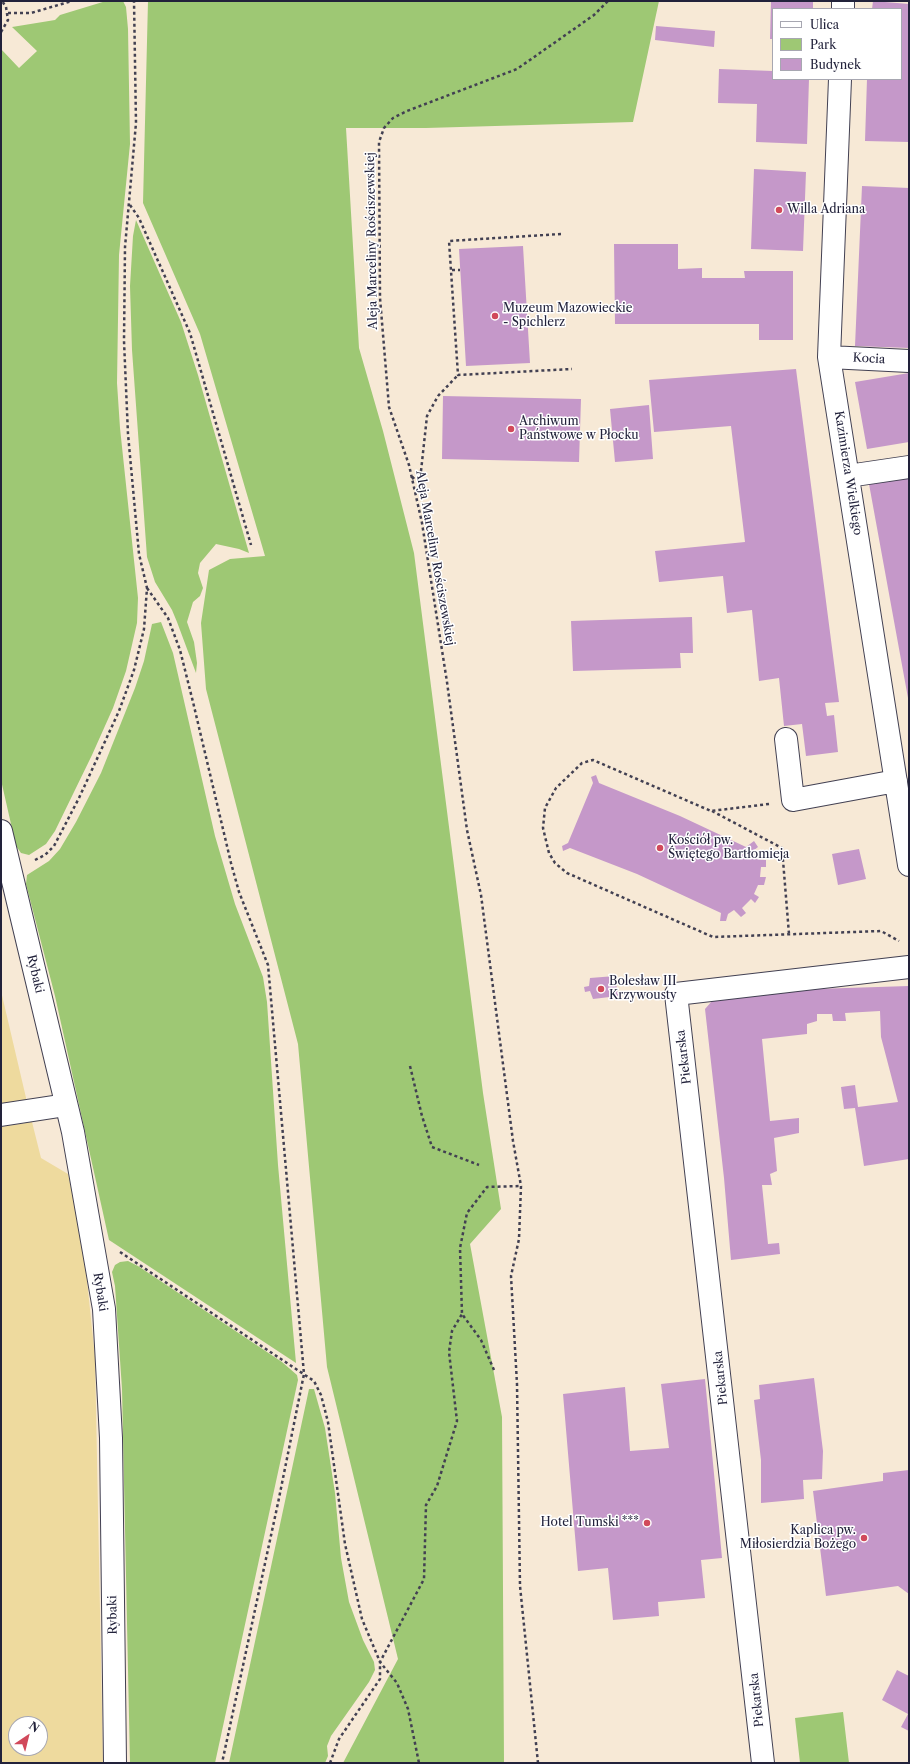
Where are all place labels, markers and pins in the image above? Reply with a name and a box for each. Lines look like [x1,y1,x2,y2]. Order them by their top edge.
place label: Willa Adriana [787,203,865,217]
marker: Willa Adriana [774,205,784,215]
place label: Muzeum Mazowieckie - Spichlerz [503,302,632,330]
marker: Muzeum Mazowieckie - Spichlerz [490,311,500,321]
place label: Archiwum Państwowe w Płocku [519,415,639,443]
marker: Archiwum Państwowe w Płocku [506,424,516,434]
place label: Kościół pw. Świętego Bartłomieja [668,834,789,862]
marker: Kościół pw. Świętego Bartłomieja [655,843,665,853]
place label: Bolesław III Krzywousty [609,975,677,1003]
marker: Bolesław III Krzywousty [596,984,606,994]
place label: Hotel Tumski *** [541,1516,639,1530]
marker: Hotel Tumski *** [642,1518,652,1528]
place label: Kaplica pw. Miłosierdzia Bożego [740,1524,856,1552]
marker: Kaplica pw. Miłosierdzia Bożego [859,1533,869,1543]

